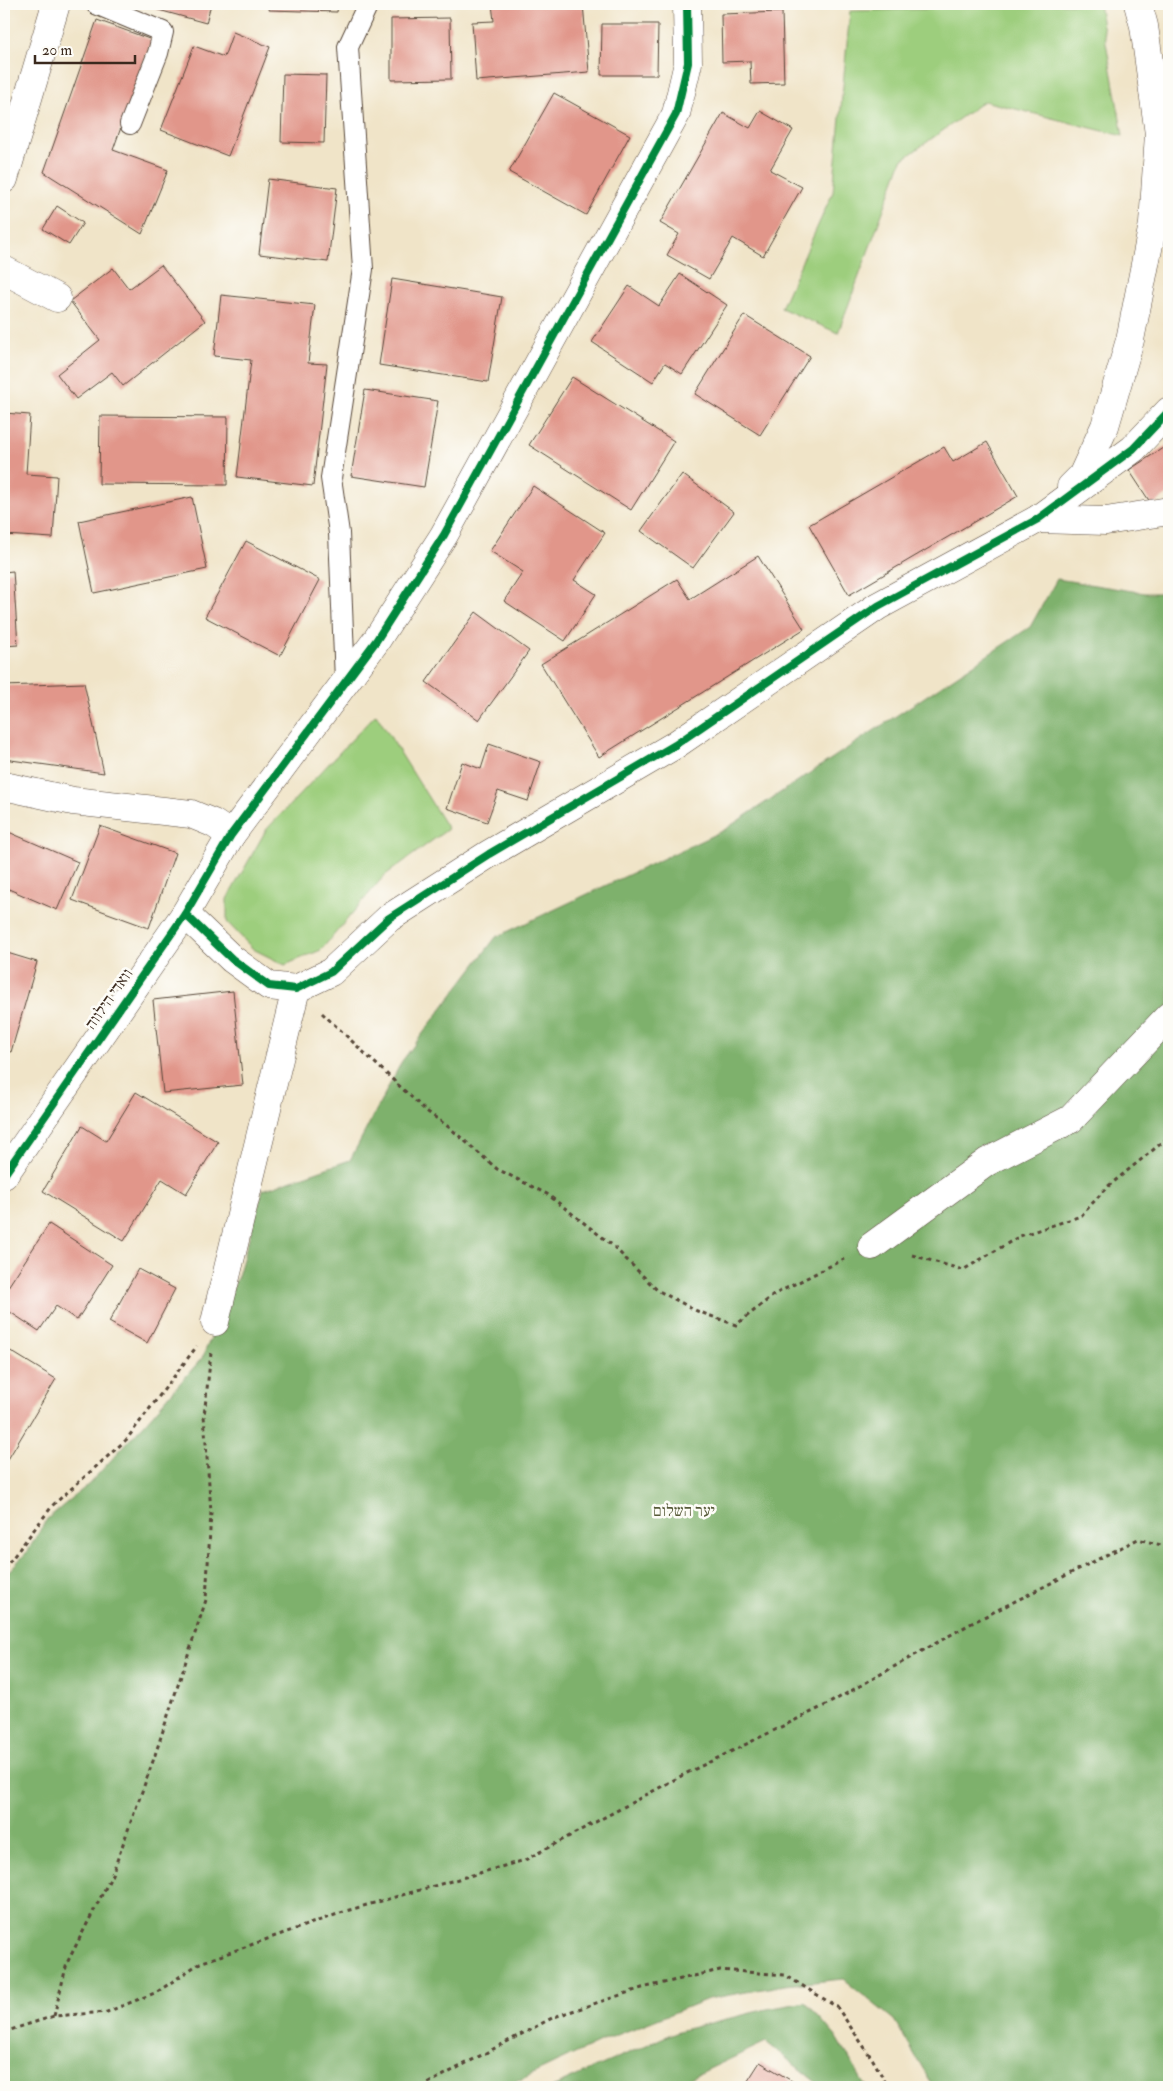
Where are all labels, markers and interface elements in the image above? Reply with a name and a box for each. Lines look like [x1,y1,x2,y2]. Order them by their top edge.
scale bar [35,32,135,64]
text: 20 m [42,41,72,60]
street label: וואדי הילווה [81,965,137,1033]
park label: יער השלום [653,1501,715,1521]

